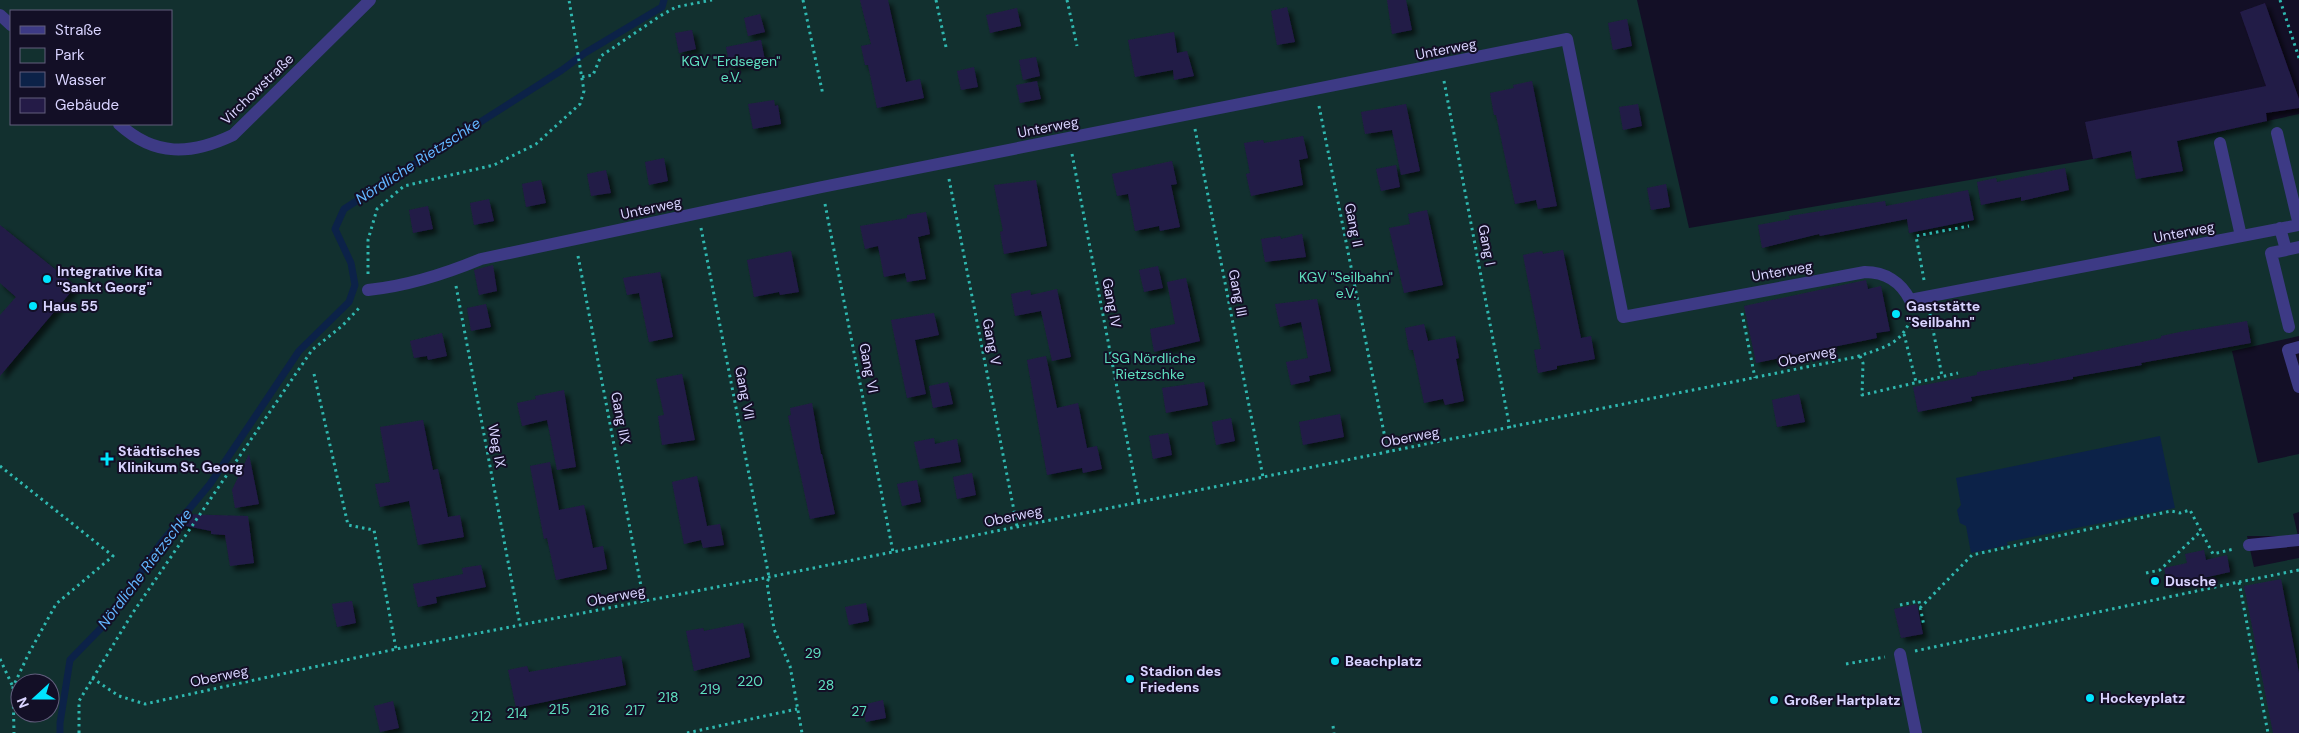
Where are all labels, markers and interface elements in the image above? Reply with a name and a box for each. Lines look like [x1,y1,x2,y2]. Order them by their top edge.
legend [10,10,172,125]
text: Straße [55,20,102,40]
street label: Unterweg [1414,34,1478,64]
text: Park [55,45,85,65]
street label: Virchowstraße [217,50,297,128]
park label: KGV "Erdsegen" e.V. [682,52,780,86]
text: Wasser [55,70,107,90]
text: Gebäude [55,95,119,115]
street label: Unterweg [1016,112,1080,142]
water label: Nördliche Rietzschke [352,113,485,209]
street label: Unterweg [619,193,683,223]
street label: Gang II [1341,202,1367,248]
street label: Unterweg [2152,217,2216,247]
street label: Gang I [1474,223,1500,267]
street label: Unterweg [1750,257,1814,285]
place label: Integrative Kita "Sankt Georg" [57,262,162,296]
street label: Gang III [1225,268,1251,318]
park label: KGV "Seilbahn" e.V. [1299,268,1393,302]
marker: Integrative Kita "Sankt Georg" [41,273,53,285]
street label: Gang IV [1098,277,1126,330]
place label: Haus 55 [43,297,98,315]
place label: Gaststätte "Seilbahn" [1906,297,1980,331]
marker: Haus 55 [27,300,39,312]
marker: Gaststätte "Seilbahn" [1890,308,1902,320]
street label: Gang V [979,317,1005,367]
street label: Oberweg [1776,341,1838,371]
street label: Gang VI [855,342,883,394]
park label: LSG Nördliche Rietzschke [1104,349,1196,383]
street label: Gang VII [731,365,759,421]
street label: Gang IIX [607,390,635,446]
street label: Weg IX [484,423,510,469]
street label: Oberweg [1379,423,1441,451]
place label: Städtisches Klinikum St. Georg [118,442,243,476]
marker: Städtisches Klinikum St. Georg [100,452,114,466]
street label: Oberweg [982,501,1044,531]
water label: Nördliche Rietzschke [93,505,197,633]
place label: Dusche [2165,572,2217,590]
marker: Dusche [2149,575,2161,587]
street label: Oberweg [585,582,647,610]
park label: 29 [805,644,822,662]
place label: Beachplatz [1345,652,1422,670]
marker: Beachplatz [1329,655,1341,667]
street label: Oberweg [188,661,250,691]
place label: Stadion des Friedens [1140,662,1221,696]
park label: 220 [737,672,763,690]
north arrow [10,673,60,723]
marker: Stadion des Friedens [1124,673,1136,685]
park label: 28 [818,676,834,694]
park label: 219 [699,680,721,698]
park label: 218 [658,688,678,706]
place label: Hockeyplatz [2100,689,2185,707]
place label: Großer Hartplatz [1784,691,1900,709]
marker: Hockeyplatz [2084,692,2096,704]
marker: Großer Hartplatz [1768,694,1780,706]
text: N [13,695,33,711]
park label: 215 [549,700,569,718]
park label: 216 [588,701,610,719]
park label: 217 [625,701,645,719]
park label: 27 [851,702,867,720]
park label: 214 [507,704,528,722]
park label: 212 [471,707,491,725]

